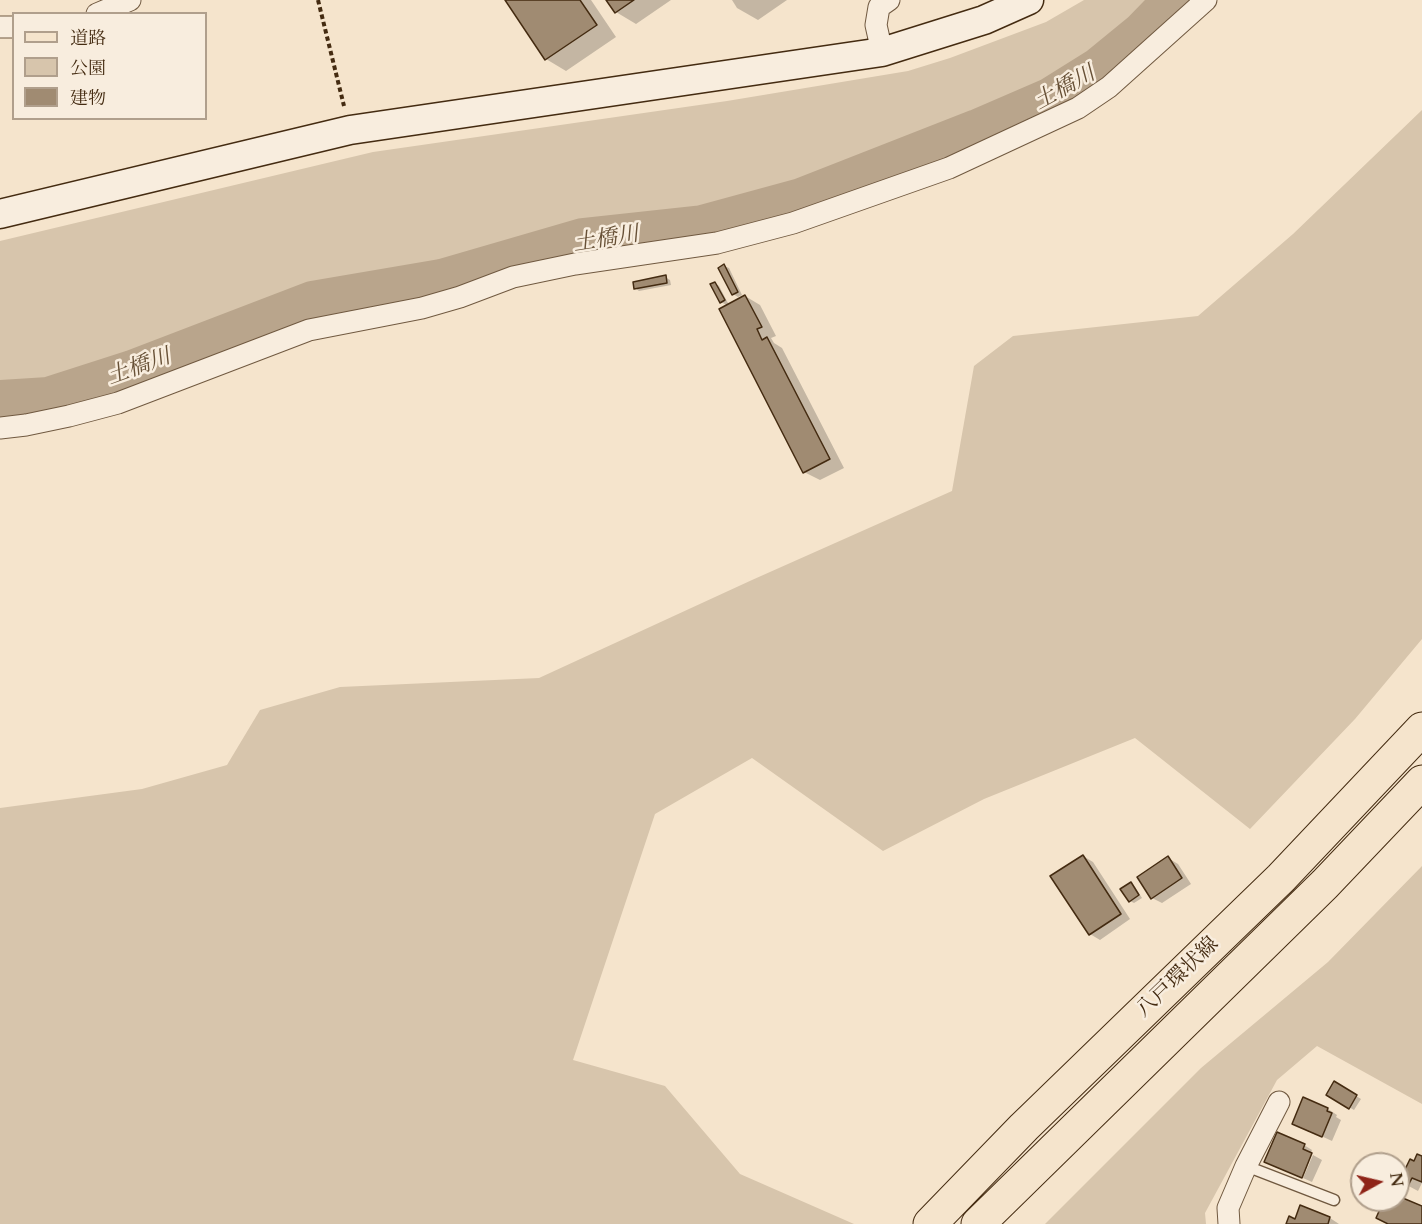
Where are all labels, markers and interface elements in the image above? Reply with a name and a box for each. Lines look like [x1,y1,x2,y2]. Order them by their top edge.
legend [12,12,207,120]
text: 道路 [70,26,106,51]
text: 公園 [70,56,106,81]
water label: 土橋川 [1030,61,1100,117]
text: 建物 [70,86,106,111]
water label: 土橋川 [571,222,641,258]
water label: 土橋川 [103,344,175,392]
street label: 八戸環状線 [1131,932,1225,1024]
north arrow [1350,1152,1410,1212]
text: N [1384,1171,1408,1188]

